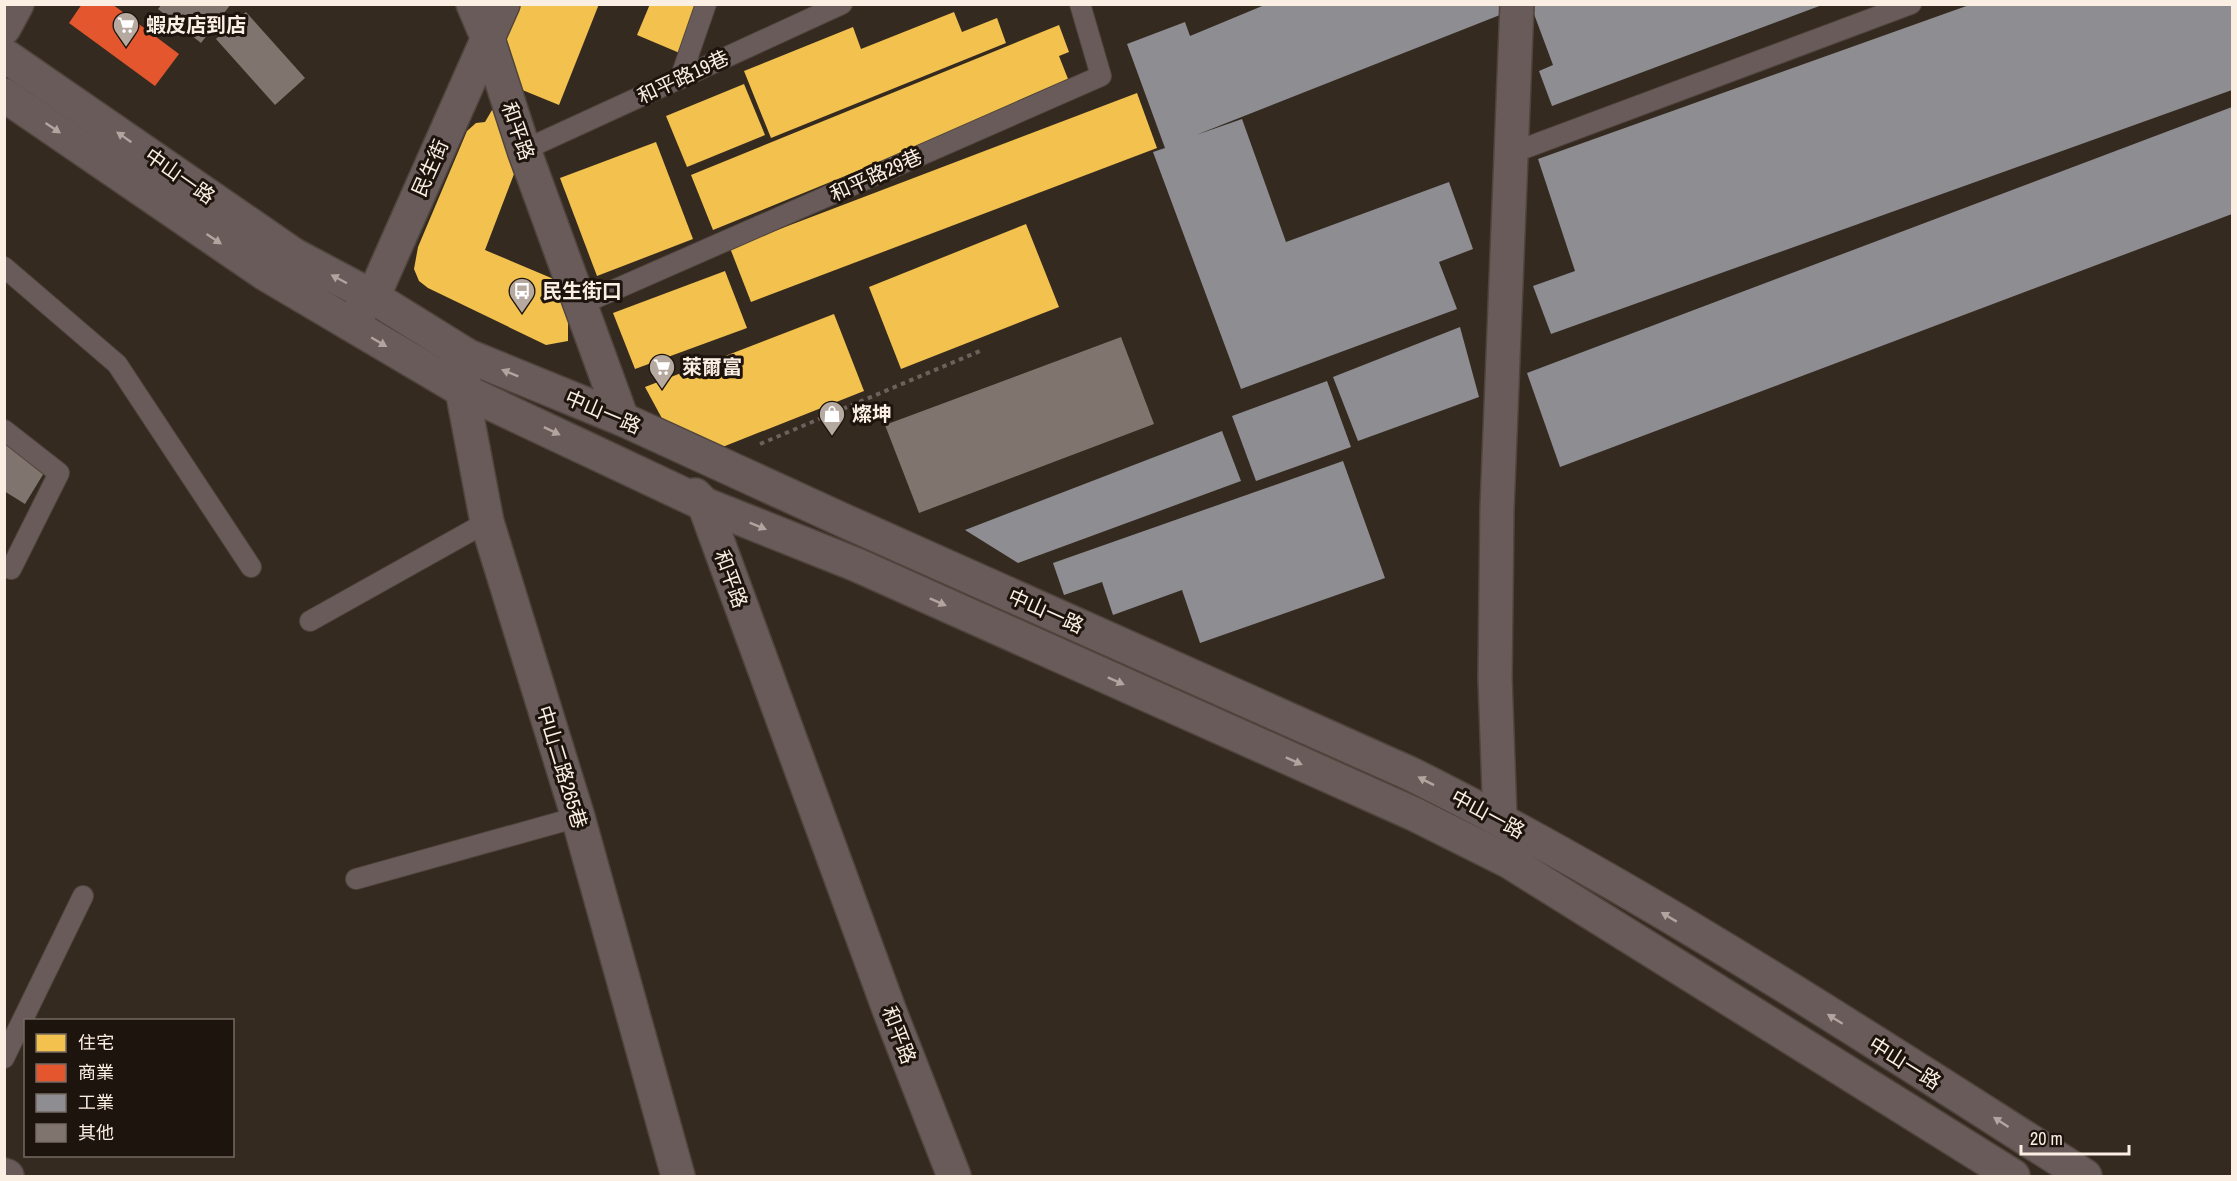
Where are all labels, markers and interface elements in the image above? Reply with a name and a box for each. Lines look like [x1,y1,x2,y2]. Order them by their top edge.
supermarket icon: 蝦皮店到店 [111,10,141,48]
place label: 蝦皮店到店 [146,11,246,38]
street label: 和平路19巷 [633,44,733,110]
street label: 和平路 [496,98,541,164]
one-way arrow [44,122,60,134]
one-way arrow [116,132,132,143]
street label: 民生街 [405,135,454,201]
street label: 中山一路 [140,142,221,210]
street label: 和平路29巷 [825,142,926,207]
one-way arrow [205,233,222,244]
one-way arrow [330,274,347,284]
bus stop icon: 民生街口 [507,276,537,314]
place label: 民生街口 [542,277,622,304]
one-way arrow [370,337,387,347]
supermarket icon: 萊爾富 [647,352,677,390]
place label: 萊爾富 [682,353,742,380]
one-way arrow [500,368,518,378]
street label: 中山一路 [561,383,645,440]
shop icon: 燦坤 [817,399,847,437]
place label: 燦坤 [852,400,892,427]
one-way arrow [543,427,560,436]
one-way arrow [749,522,767,531]
street label: 和平路 [709,546,754,612]
street label: 中山一路 [1004,582,1088,639]
one-way arrow [929,597,946,606]
one-way arrow [1107,676,1125,686]
street label: 中山二路265巷 [531,702,594,832]
one-way arrow [1285,756,1302,765]
one-way arrow [1417,776,1434,786]
street label: 中山一路 [1447,783,1530,844]
one-way arrow [1661,911,1677,922]
street label: 和平路 [876,1002,923,1068]
one-way arrow [1827,1014,1843,1025]
legend [24,1019,234,1157]
text: 住宅 [78,1030,114,1055]
street label: 中山一路 [1864,1030,1946,1095]
text: 商業 [78,1060,114,1085]
text: 工業 [78,1090,114,1115]
one-way arrow [1992,1117,2009,1128]
scale bar [2021,1118,2129,1156]
text: 其他 [78,1120,114,1145]
text: 20 m [2030,1126,2063,1151]

